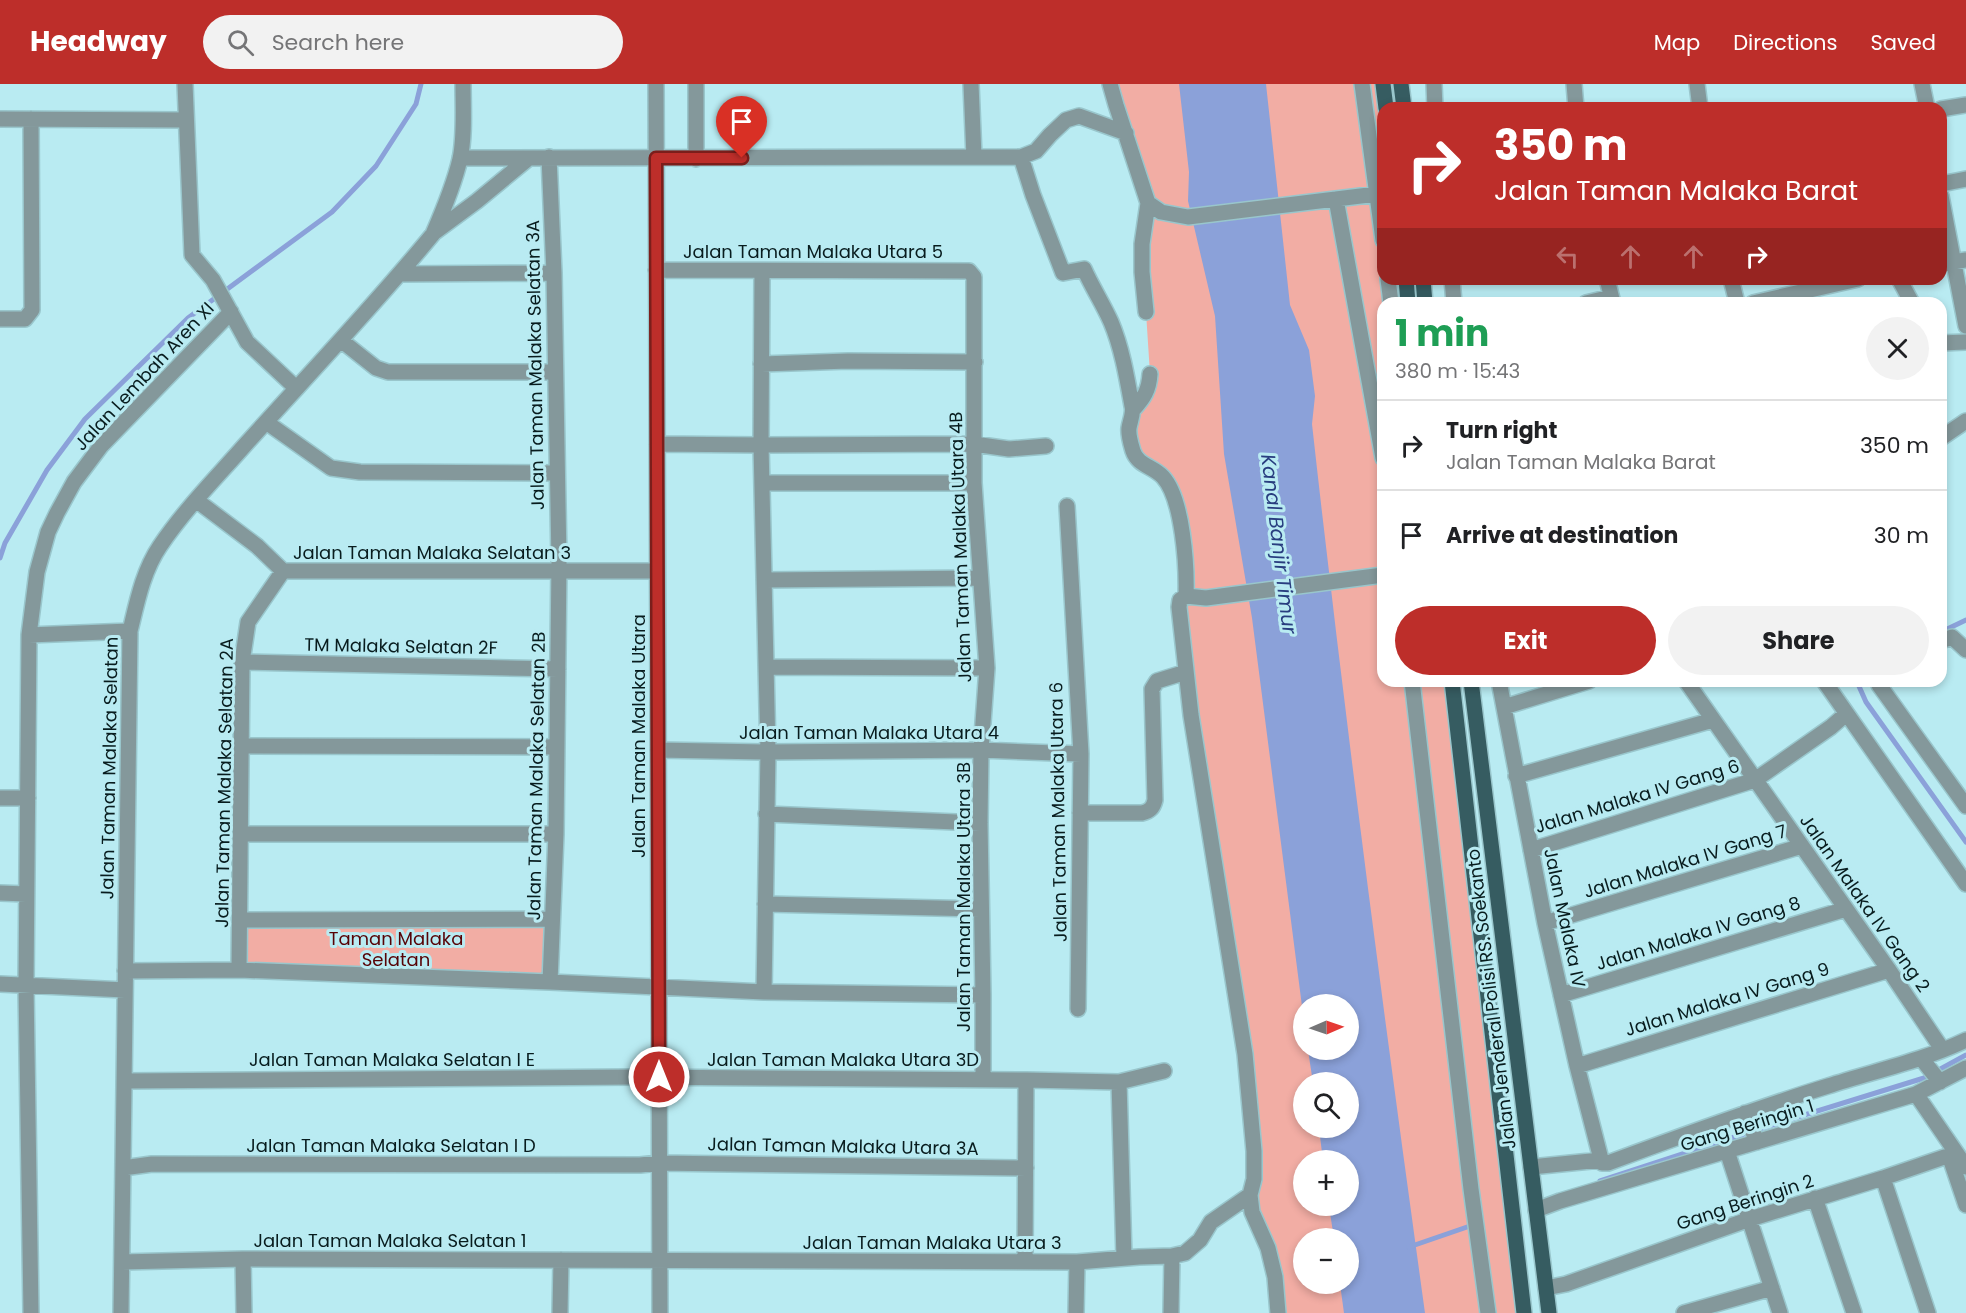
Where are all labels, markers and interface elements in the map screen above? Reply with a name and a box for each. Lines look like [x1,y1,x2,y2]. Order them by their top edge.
search box [203,15,623,69]
text: Headway [30,22,167,61]
icon: search [224,26,257,59]
text: Search here [272,27,404,58]
text: Map [1654,28,1700,57]
text: Directions [1733,28,1837,57]
text: Saved [1870,28,1936,57]
pin [716,96,767,158]
icon: arrive [725,105,758,138]
text: 350 m [1494,116,1627,175]
icon: right [1395,126,1473,204]
text: Jalan Taman Malaka Barat [1494,172,1858,209]
street label: Jalan Taman Malaka Selatan 3A [520,220,550,510]
street label: Jalan Taman Malaka Utara 5 [683,239,943,264]
icon: left [1551,240,1584,273]
icon: ahead [1614,240,1647,273]
icon: ahead [1677,240,1710,273]
icon: right [1740,240,1773,273]
street label: Jalan Lembah Aren XI [68,296,220,456]
text: 1 min [1395,308,1489,359]
button: close [1866,317,1929,380]
text: 380 m · 15:43 [1395,357,1520,385]
street label: Jalan Taman Malaka Utara 4B [943,411,977,683]
text: Turn right [1446,415,1557,446]
icon: right [1395,429,1428,462]
text: 350 m [1860,430,1929,461]
text: Jalan Taman Malaka Barat [1446,448,1716,476]
water label: Kanal Banjir Timur [1254,452,1304,636]
icon: arrive [1395,519,1428,552]
text: Arrive at destination [1446,520,1678,551]
text: 30 m [1874,520,1929,551]
street label: Jalan Taman Malaka Selatan 3 [293,540,571,565]
button: Exit [1395,606,1656,675]
button: Share [1668,606,1929,675]
street label: Jalan Taman Malaka Utara [626,614,651,858]
street label: Jalan Taman Malaka Selatan 2B [521,631,551,921]
street label: TM Malaka Selatan 2F [304,632,498,660]
street label: Jalan Taman Malaka Selatan [94,636,124,900]
street label: Jalan Taman Malaka Selatan 2A [209,638,239,928]
street label: Jalan Taman Malaka Utara 6 [1043,682,1073,942]
street label: Jalan Taman Malaka Utara 4 [739,720,999,745]
street label: Jalan Malaka IV Gang 6 [1532,753,1742,839]
street label: Jalan Taman Malaka Utara 3B [951,762,976,1032]
street label: Jalan Malaka IV Gang 2 [1794,809,1936,997]
street label: Jalan Malaka IV Gang 7 [1580,818,1790,904]
street label: Jalan Malaka IV [1538,846,1592,990]
street label: Jalan Jenderal Polisi RS. Soekanto [1460,848,1522,1150]
street label: Jalan Malaka IV Gang 8 [1593,890,1803,976]
park label: Taman Malaka Selatan [329,926,463,972]
street label: Jalan Malaka IV Gang 9 [1622,956,1832,1042]
north arrow [1293,994,1359,1060]
map controls [1293,994,1359,1294]
position arrow [627,1045,691,1109]
street label: Jalan Taman Malaka Selatan I E [249,1047,535,1072]
street label: Jalan Taman Malaka Utara 3D [707,1047,979,1072]
button: search [1293,1072,1359,1138]
street label: Gang Beringin 1 [1677,1093,1817,1157]
street label: Jalan Taman Malaka Utara 3A [707,1131,979,1161]
street label: Jalan Taman Malaka Selatan I D [246,1133,536,1158]
button: + [1293,1150,1359,1216]
street label: Gang Beringin 2 [1673,1168,1817,1236]
street label: Jalan Taman Malaka Selatan 1 [253,1228,527,1253]
button: − [1293,1228,1359,1294]
street label: Jalan Taman Malaka Utara 3 [802,1230,1062,1255]

